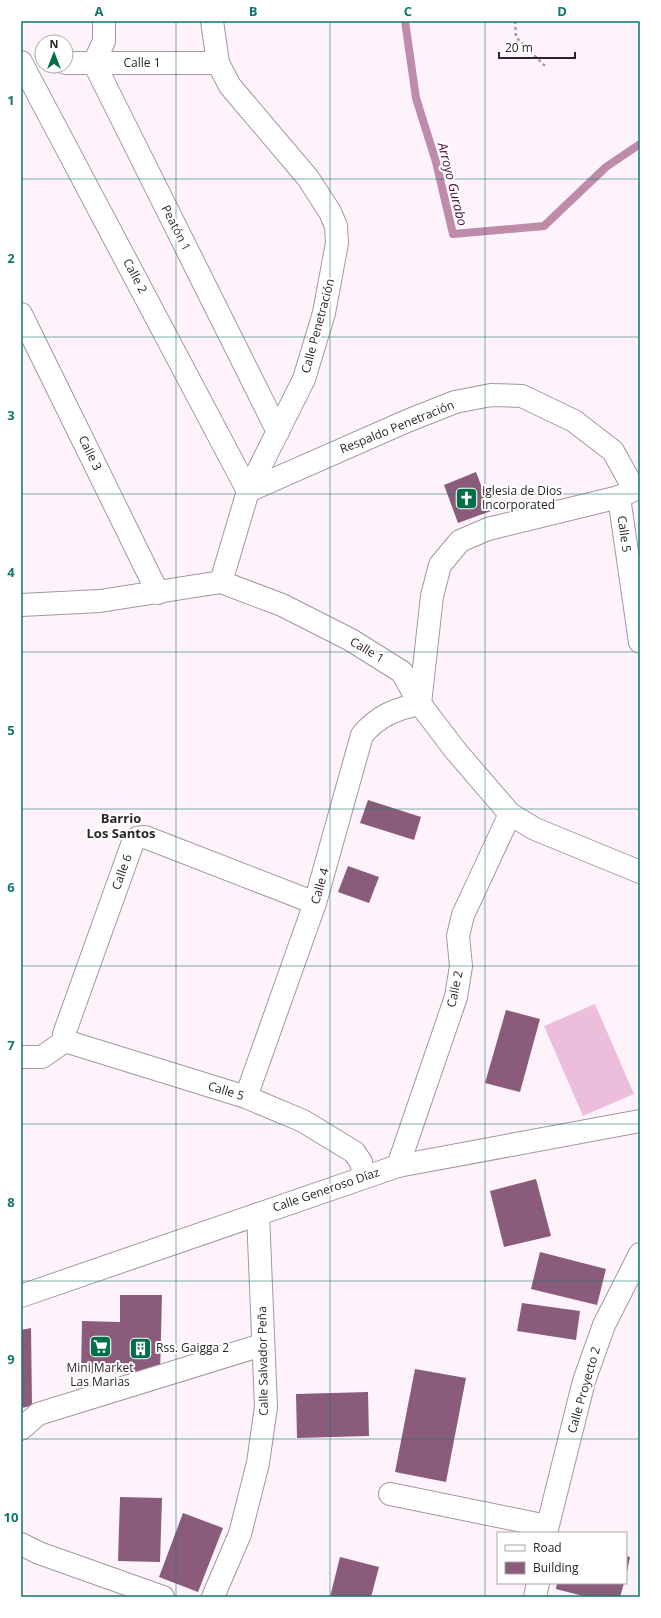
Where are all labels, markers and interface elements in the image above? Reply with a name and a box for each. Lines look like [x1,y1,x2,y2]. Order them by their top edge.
text: A [95,2,104,20]
text: B [249,2,258,20]
text: C [404,2,412,20]
text: D [557,2,567,20]
north arrow [34,34,74,74]
scale bar [499,34,575,60]
text: N [50,36,58,51]
text: 20 m [505,39,533,56]
street label: Calle 1 [123,54,161,71]
text: 1 [7,91,15,109]
water label: Arroyo Gurabo [434,140,472,228]
street label: Peatón 1 [158,202,195,254]
text: 2 [7,249,15,267]
street label: Calle 2 [119,255,152,296]
street label: Calle Penetración [297,277,338,375]
street label: Respaldo Penetración [337,396,456,457]
text: 3 [7,406,15,424]
street label: Calle 3 [75,432,106,473]
place label: Iglesia de Dios Incorporated [482,482,562,513]
church icon: Iglesia de Dios Incorporated [454,485,480,511]
street label: Calle 5 [614,514,636,554]
text: 4 [7,563,15,581]
street label: Calle 1 [347,633,387,666]
text: 5 [7,721,15,739]
district label: Barrio Los Santos [87,809,155,842]
street label: Calle 6 [107,851,136,892]
street label: Calle 4 [306,866,333,906]
text: 6 [7,878,15,896]
street label: Calle 2 [442,969,467,1009]
text: 7 [7,1036,15,1054]
street label: Calle 5 [206,1077,246,1104]
street label: Calle Generoso Díaz [270,1163,382,1216]
text: 8 [7,1193,15,1211]
street label: Calle Salvador Peña [253,1306,272,1416]
supermarket icon: Mini Market Las Marias [87,1334,113,1360]
building icon: Rss. Gaigga 2 [127,1335,153,1361]
place label: Rss. Gaigga 2 [156,1339,229,1356]
street label: Calle Proyecto 2 [563,1344,604,1435]
text: 9 [7,1350,15,1368]
place label: Mini Market Las Marias [66,1359,134,1390]
text: 10 [4,1508,18,1526]
legend [497,1532,627,1584]
text: Road [533,1539,562,1556]
text: Building [533,1559,579,1576]

